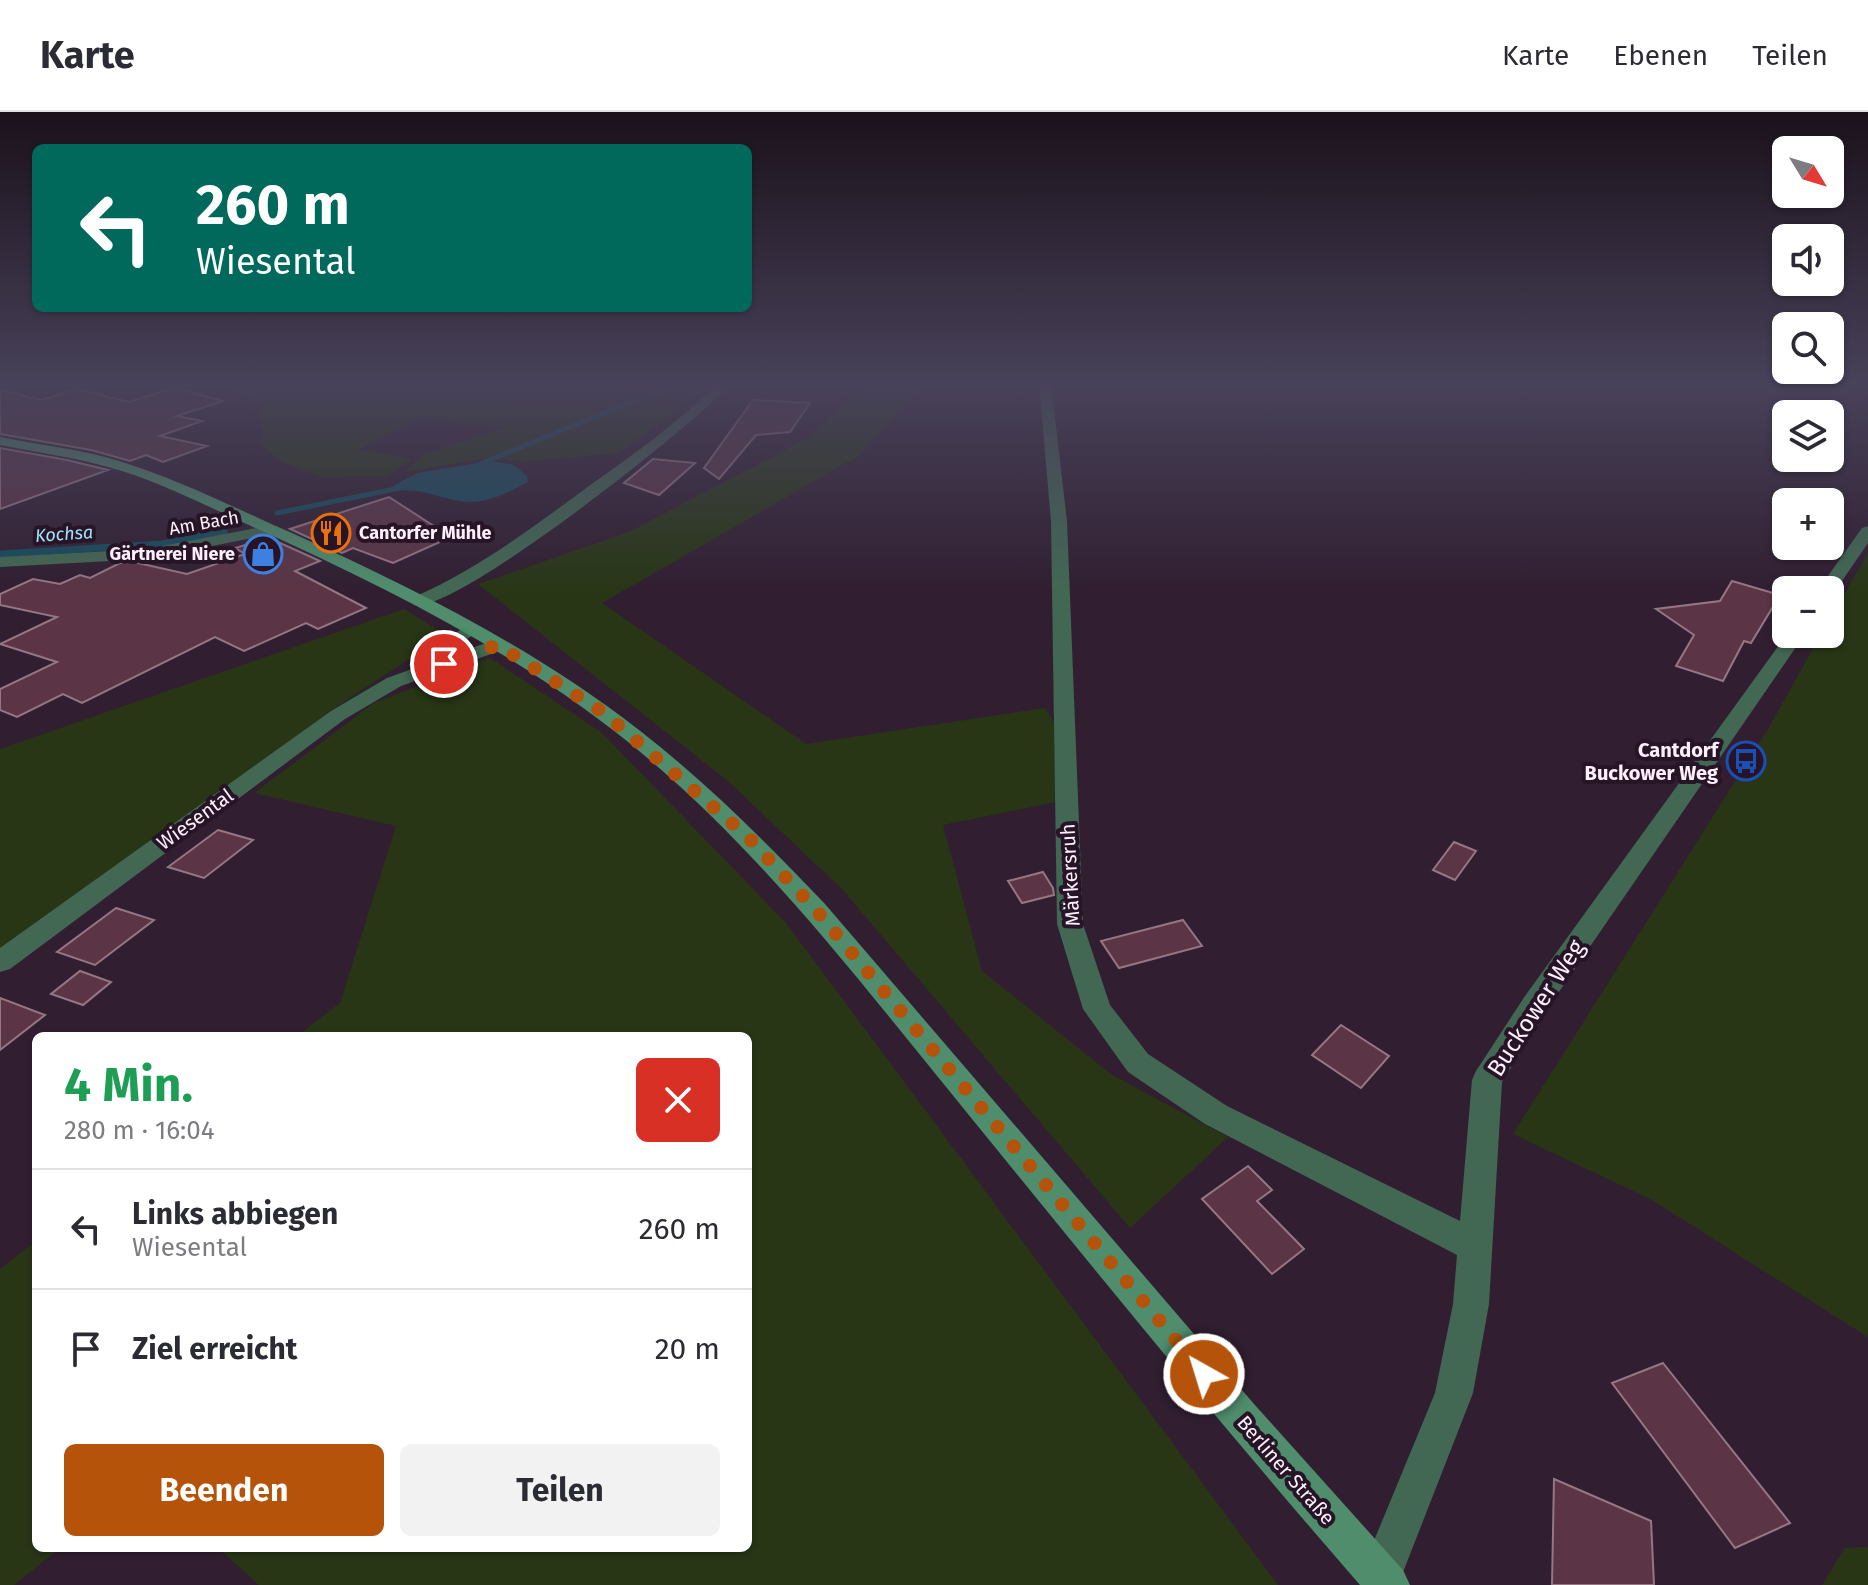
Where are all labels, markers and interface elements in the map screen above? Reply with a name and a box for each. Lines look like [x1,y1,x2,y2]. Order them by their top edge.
text: Karte [40,32,135,78]
text: Karte [1502,39,1569,72]
text: Ebenen [1613,39,1708,72]
text: Teilen [1752,39,1828,72]
north arrow [1772,136,1844,208]
map controls [1772,136,1844,648]
text: 260 m [196,172,350,239]
icon: left [64,176,168,280]
button: sound [1772,224,1844,296]
text: Wiesental [196,240,356,284]
button: search [1772,312,1844,384]
button: layers [1772,400,1844,472]
button: + [1772,488,1844,560]
street label: Am Bach [167,506,241,540]
restaurant icon: Cantorfer Mühle [310,512,352,554]
water label: Kochsa [34,521,94,547]
place label: Cantorfer Mühle [359,522,492,544]
shop icon: Gärtnerei Niere [242,533,284,575]
place label: Gärtnerei Niere [110,543,235,565]
button: − [1772,576,1844,648]
pin [410,630,478,698]
icon: arrive [422,642,466,686]
place label: Cantdorf Buckower Weg [1585,738,1720,785]
bus stop icon: Cantdorf Buckower Weg [1725,740,1767,782]
street label: Wiesental [152,783,238,855]
street label: Märkersruh [1055,823,1085,927]
street label: Buckower Weg [1481,934,1591,1082]
text: 4 Min. [64,1056,193,1114]
button: close [636,1058,720,1142]
text: 280 m · 16:04 [64,1115,215,1146]
text: Links abbiegen [132,1196,338,1232]
icon: left [64,1207,108,1251]
text: 260 m [639,1211,720,1247]
text: Wiesental [132,1232,247,1263]
icon: arrive [64,1327,108,1371]
text: Ziel erreicht [132,1331,297,1367]
text: 20 m [655,1331,720,1367]
position arrow [1162,1332,1246,1416]
street label: Berliner Straße [1232,1411,1340,1529]
button: Beenden [64,1444,384,1536]
button: Teilen [400,1444,720,1536]

